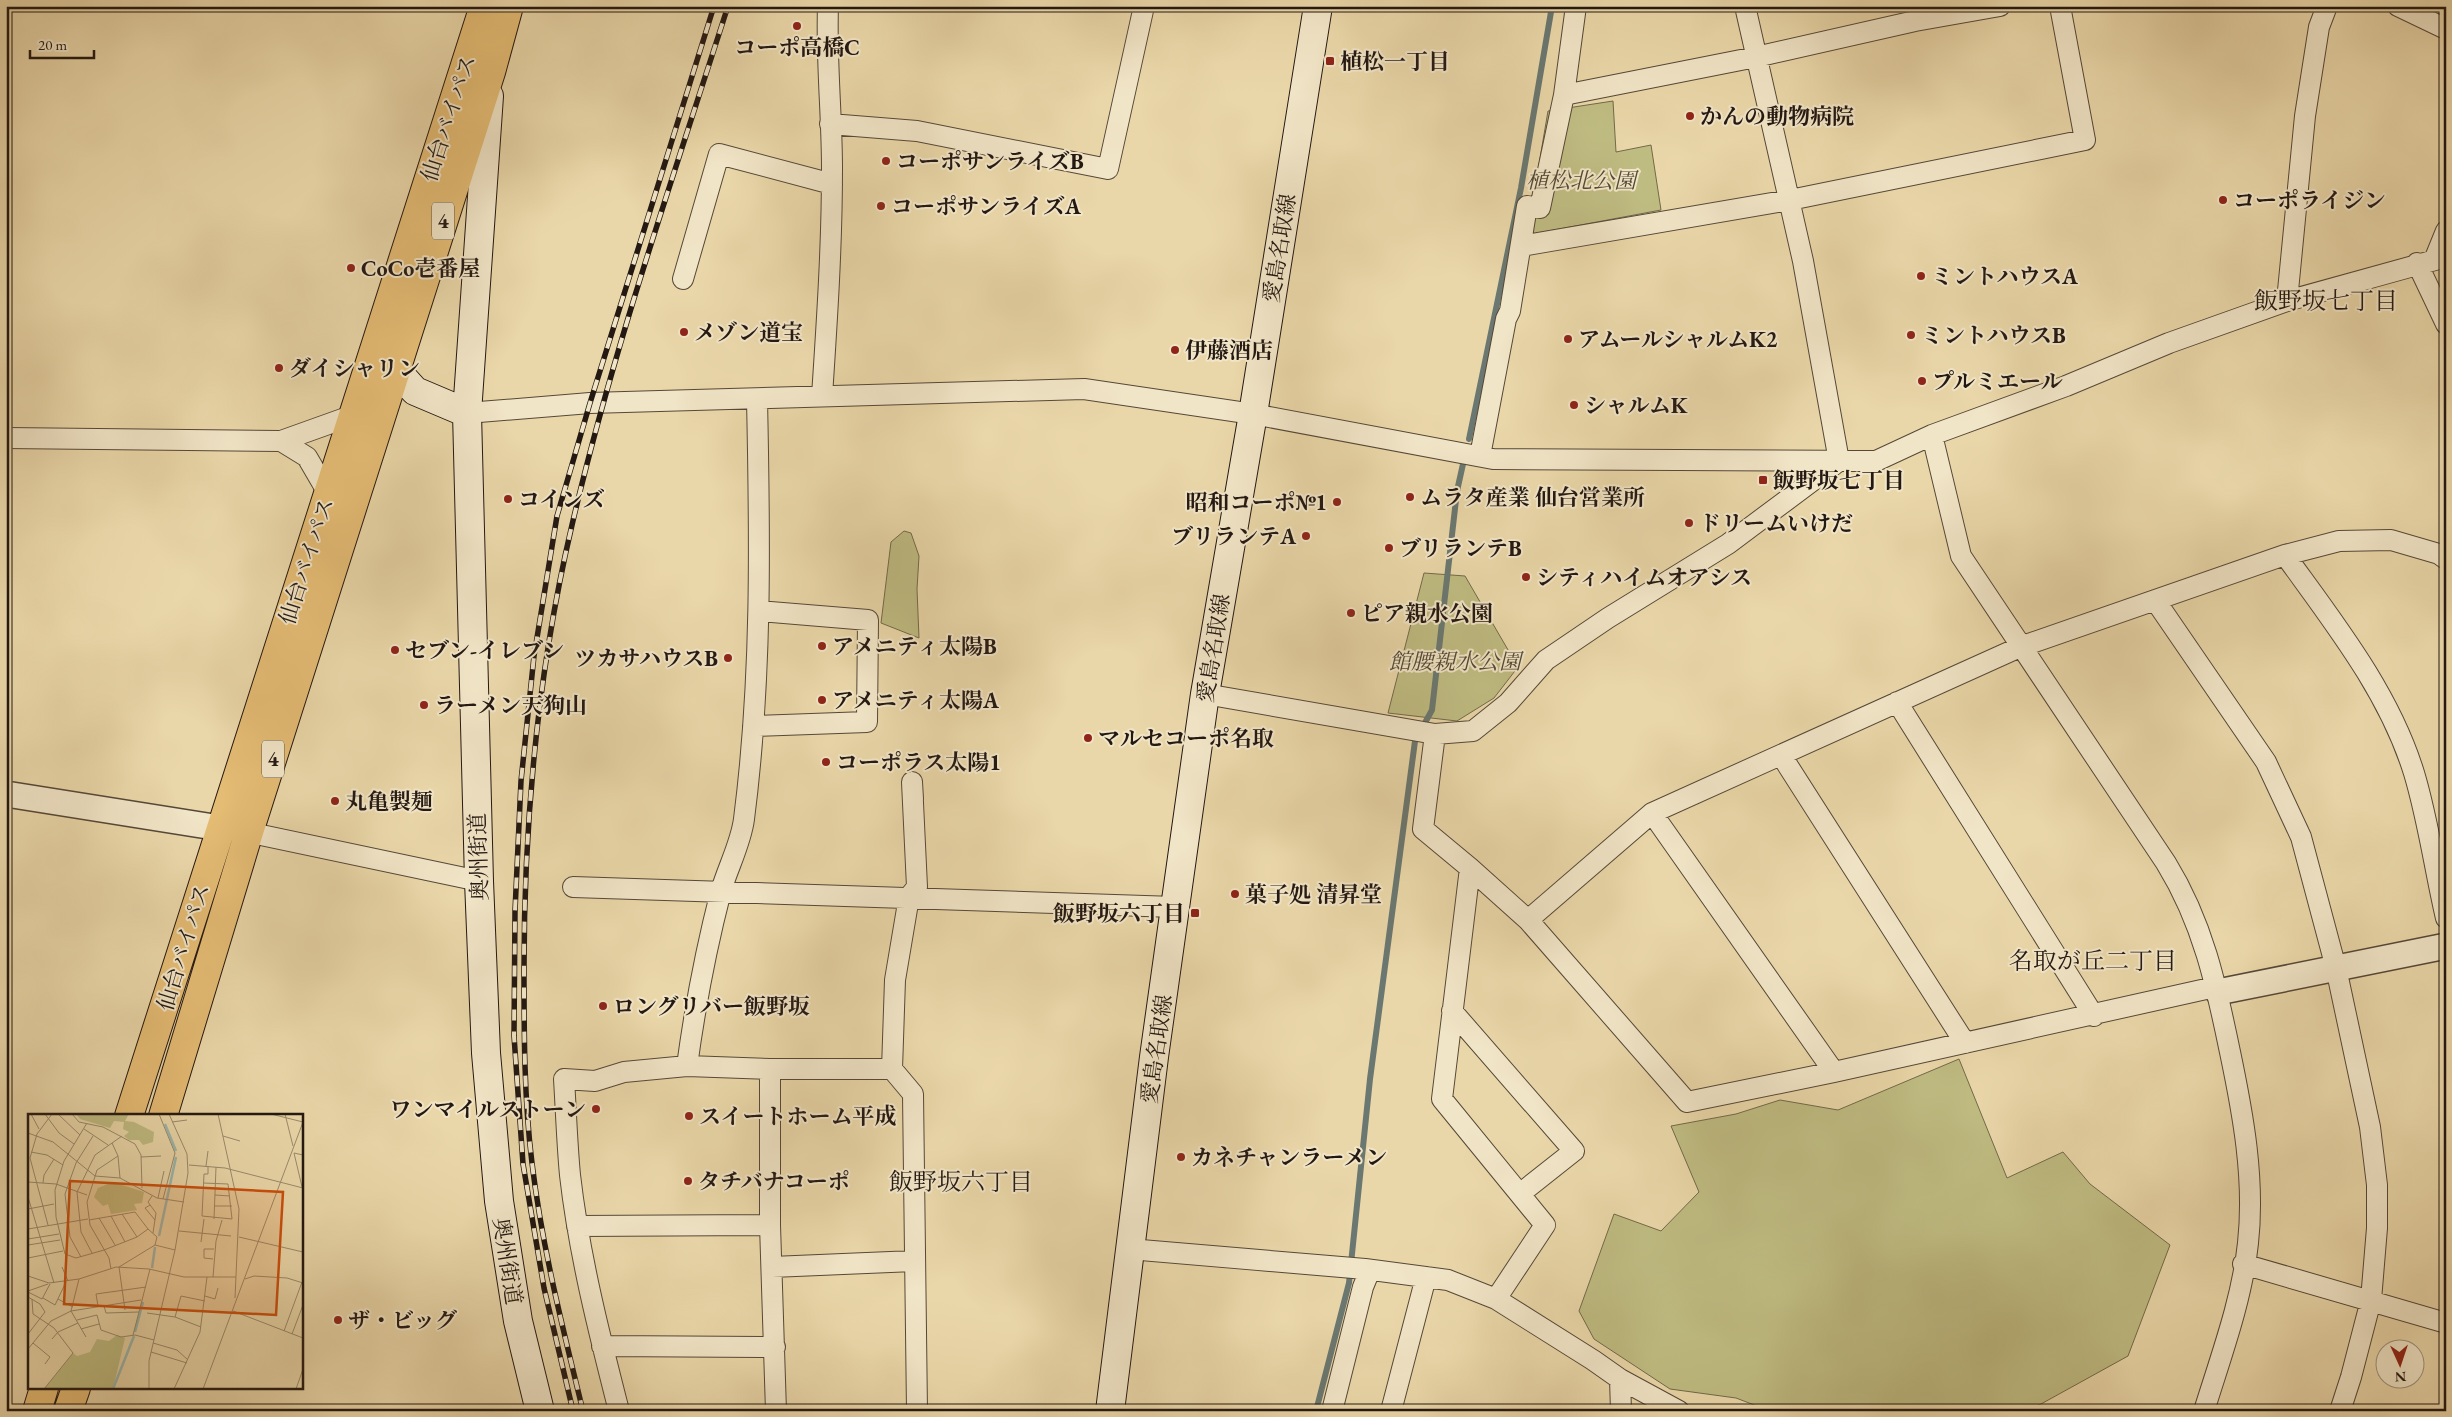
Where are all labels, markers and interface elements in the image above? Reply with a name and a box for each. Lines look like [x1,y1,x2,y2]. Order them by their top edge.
marker: コーポ高橋C [791,20,803,32]
scale bar [30,28,94,60]
place label: コーポ高橋C [734,33,860,62]
text: 20 m [38,35,67,54]
place label: 植松一丁目 [1340,47,1450,76]
street label: 仙台バイパス [414,51,483,185]
marker: 植松一丁目 [1324,55,1336,67]
place label: かんの動物病院 [1700,102,1854,131]
marker: かんの動物病院 [1684,110,1696,122]
place label: コーポサンライズB [896,147,1084,176]
marker: コーポサンライズB [880,155,892,167]
park label: 植松北公園 [1526,166,1639,195]
place label: コーポライジン [2233,186,2386,215]
street label: 愛島名取線 [1257,191,1302,305]
place label: コーポサンライズA [891,192,1081,221]
marker: コーポライジン [2217,194,2229,206]
marker: コーポサンライズA [875,200,887,212]
road number: 4 [432,202,454,240]
place label: CoCo壱番屋 [361,254,480,283]
marker: CoCo壱番屋 [345,262,357,274]
place label: ミントハウスA [1931,262,2078,291]
marker: ミントハウスA [1915,270,1927,282]
district label: 飯野坂七丁目 [2254,285,2398,316]
place label: メゾン道宝 [694,318,803,347]
place label: ミントハウスB [1921,321,2066,350]
place label: アムールシャルムK2 [1578,325,1778,354]
marker: メゾン道宝 [678,326,690,338]
marker: ミントハウスB [1905,329,1917,341]
marker: アムールシャルムK2 [1562,333,1574,345]
place label: 伊藤酒店 [1185,336,1273,365]
marker: 伊藤酒店 [1169,344,1181,356]
place label: ダイシャリン [289,354,420,383]
marker: ダイシャリン [273,362,285,374]
place label: プルミエール [1932,367,2063,396]
marker: プルミエール [1916,375,1928,387]
place label: シャルムK [1584,391,1688,420]
marker: シャルムK [1568,399,1580,411]
place label: 飯野坂七丁目 [1773,466,1905,495]
marker: 飯野坂七丁目 [1757,474,1769,486]
place label: ムラタ産業 仙台営業所 [1420,483,1645,512]
place label: コインズ [518,485,605,514]
place label: 昭和コーポ№1 [1186,488,1327,517]
marker: ムラタ産業 仙台営業所 [1404,491,1416,503]
marker: コインズ [502,493,514,505]
street label: 仙台バイパス [272,494,341,628]
marker: 昭和コーポ№1 [1331,496,1343,508]
place label: ドリームいけだ [1699,509,1853,538]
marker: ドリームいけだ [1683,517,1695,529]
place label: ブリランテA [1171,522,1296,551]
marker: ブリランテA [1300,530,1312,542]
place label: ブリランテB [1399,534,1522,563]
marker: ブリランテB [1383,542,1395,554]
place label: シティハイムオアシス [1536,563,1752,592]
marker: シティハイムオアシス [1520,571,1532,583]
street label: 愛島名取線 [1191,591,1236,705]
place label: ピア親水公園 [1361,599,1493,628]
marker: ピア親水公園 [1345,607,1357,619]
place label: アメニティ太陽B [832,632,997,661]
place label: セブン-イレブン [405,636,564,665]
marker: アメニティ太陽B [816,640,828,652]
marker: セブン-イレブン [389,644,401,656]
place label: ツカサハウスB [574,644,718,673]
park label: 館腰親水公園 [1389,647,1524,676]
marker: ツカサハウスB [722,652,734,664]
place label: アメニティ太陽A [832,686,999,715]
place label: ラーメン天狗山 [434,691,587,720]
marker: アメニティ太陽A [816,694,828,706]
marker: ラーメン天狗山 [418,699,430,711]
place label: マルセコーポ名取 [1098,724,1274,753]
marker: マルセコーポ名取 [1082,732,1094,744]
road number: 4 [262,741,284,778]
place label: コーポラス太陽1 [836,748,1001,777]
marker: コーポラス太陽1 [820,756,832,768]
place label: 丸亀製麺 [345,787,433,816]
marker: 丸亀製麺 [329,795,341,807]
street label: 奥州街道 [462,812,495,901]
street label: 仙台バイパス [150,880,217,1014]
place label: 菓子処 清昇堂 [1245,880,1382,909]
marker: 菓子処 清昇堂 [1229,888,1241,900]
place label: 飯野坂六丁目 [1053,899,1185,928]
marker: 飯野坂六丁目 [1189,907,1201,919]
district label: 名取が丘二丁目 [2009,945,2177,976]
place label: ロングリバー飯野坂 [613,992,810,1021]
street label: 愛島名取線 [1134,993,1179,1106]
marker: ロングリバー飯野坂 [597,1000,609,1012]
place label: ワンマイルストーン [390,1095,586,1124]
place label: スイートホーム平成 [699,1102,897,1131]
marker: ワンマイルストーン [590,1103,602,1115]
marker: スイートホーム平成 [683,1110,695,1122]
inset map [28,1114,302,1390]
place label: カネチャンラーメン [1191,1143,1387,1172]
marker: カネチャンラーメン [1175,1151,1187,1163]
district label: 飯野坂六丁目 [889,1166,1033,1197]
place label: タチバナコーポ [698,1167,850,1196]
marker: タチバナコーポ [682,1175,694,1187]
street label: 奥州街道 [486,1215,529,1307]
place label: ザ・ビッグ [348,1306,457,1335]
marker: ザ・ビッグ [332,1314,344,1326]
north arrow [2374,1340,2424,1390]
text: N [2394,1368,2407,1386]

